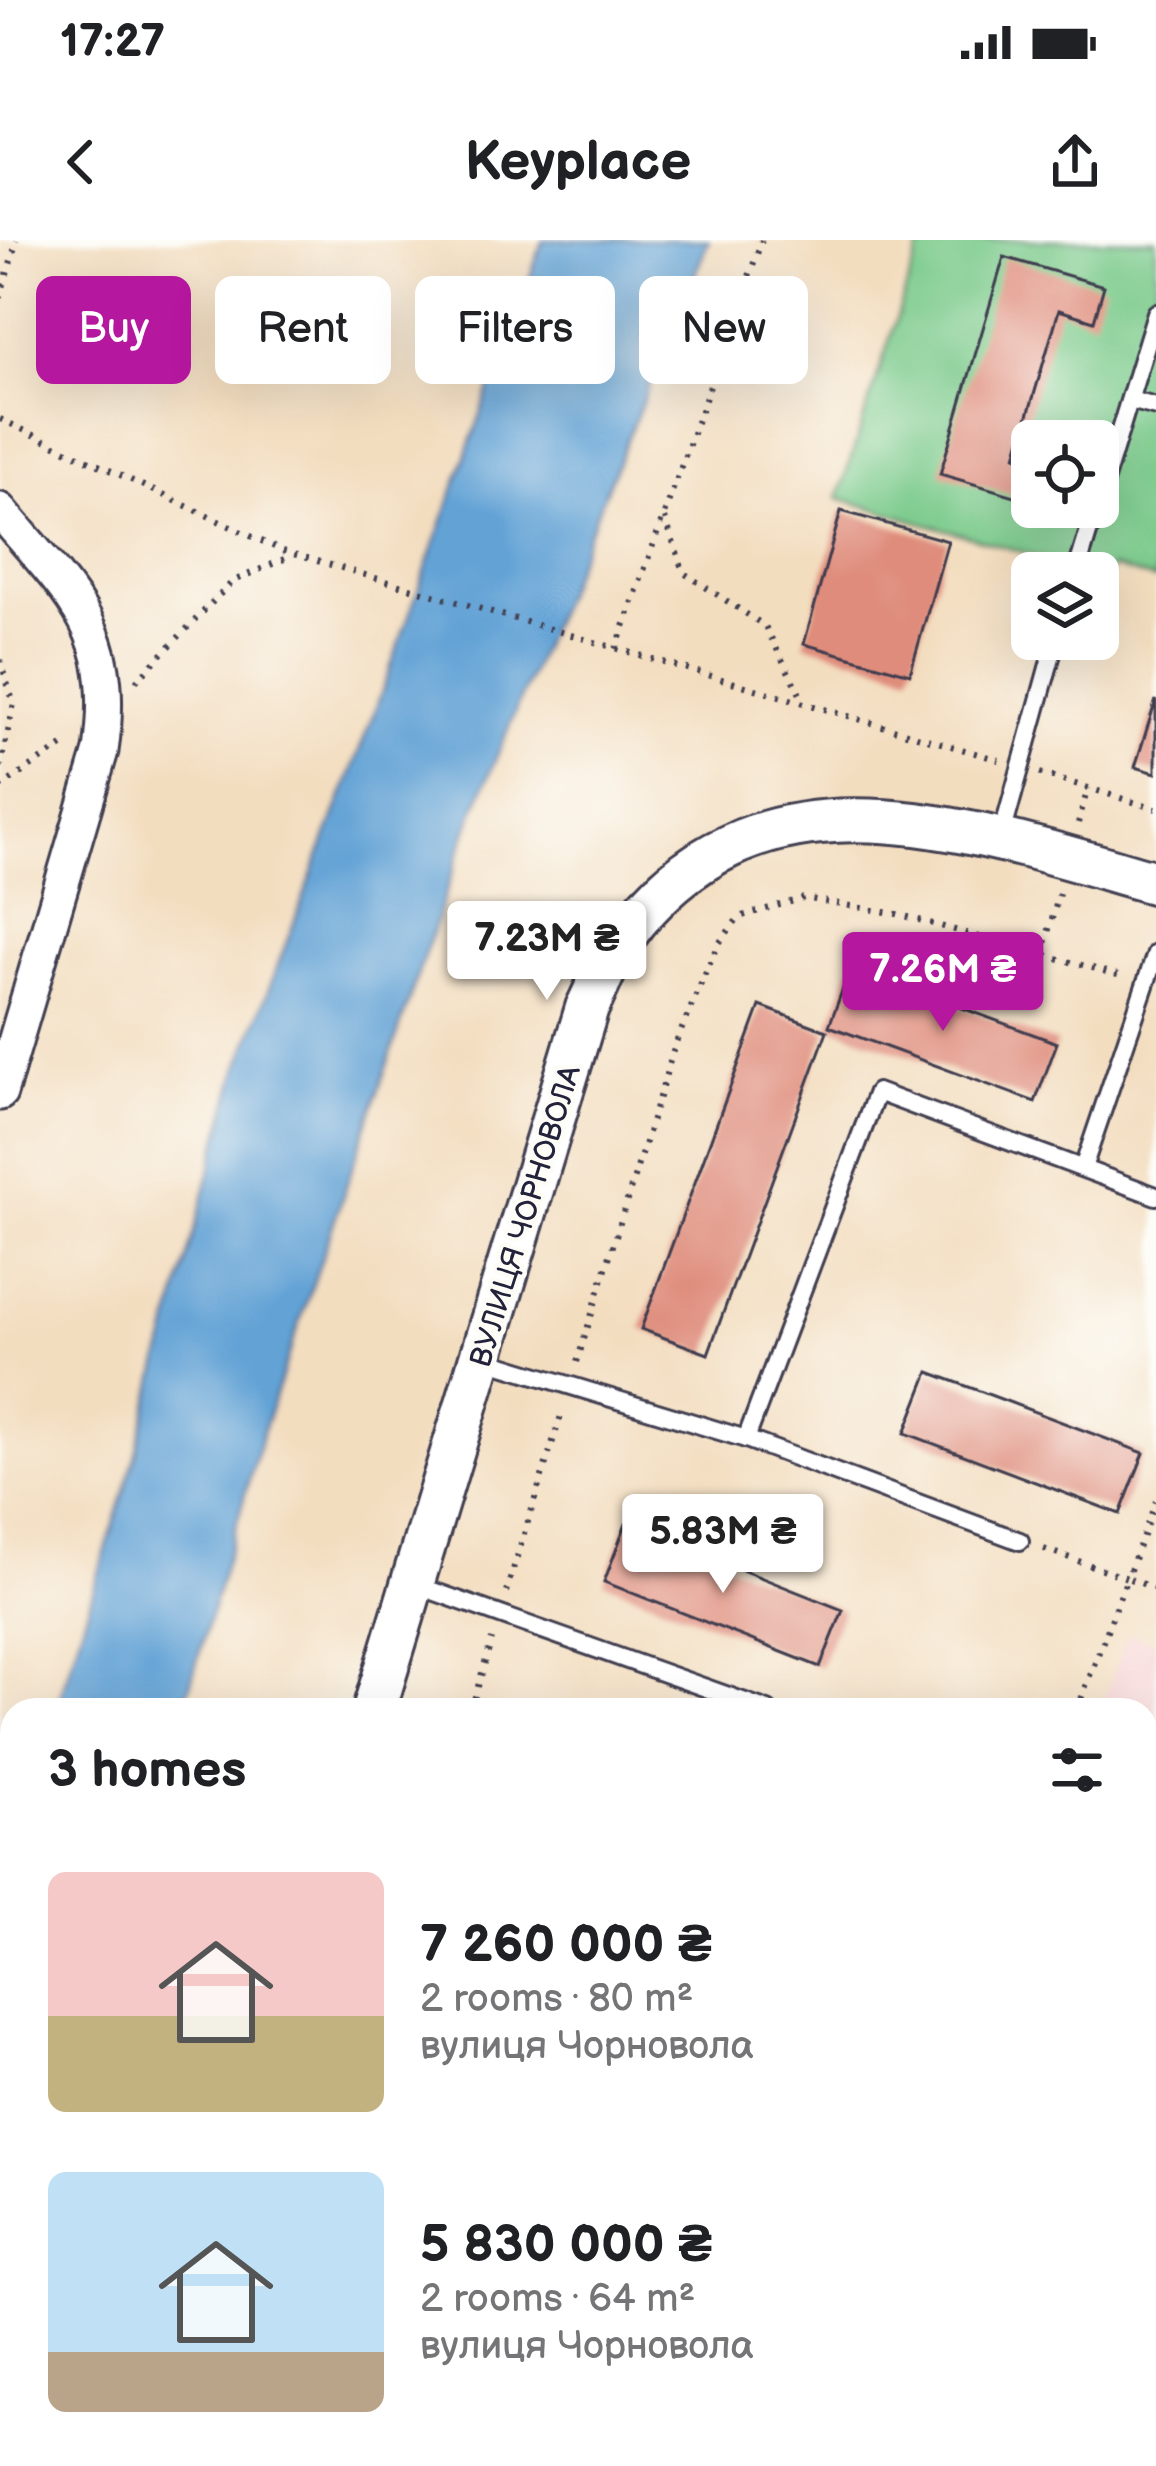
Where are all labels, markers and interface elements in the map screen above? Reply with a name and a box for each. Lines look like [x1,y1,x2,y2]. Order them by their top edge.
text: 17:27 [60,15,165,70]
icon: back [48,129,114,195]
icon: share [1042,129,1108,195]
text: Keyplace [465,130,691,195]
chip: Buy [36,276,191,384]
chip: Rent [215,276,391,384]
chip: Filters [415,276,615,384]
chip: New [639,276,808,384]
map controls [1011,420,1119,660]
button: locate [1011,420,1119,528]
button: layers [1011,552,1119,660]
pin: 7.23M ₴ [436,901,658,1003]
text: 7.23M ₴ [474,916,620,963]
pin: 7.26M ₴ [832,932,1054,1034]
text: 7.26M ₴ [869,947,1017,994]
street label: ВУЛИЦЯ ЧОРНОВОЛА [463,1060,589,1371]
pin: 5.83M ₴ [612,1494,834,1596]
text: 5.83M ₴ [649,1509,797,1556]
icon: filters [1044,1737,1110,1803]
text: 3 homes [48,1740,246,1801]
text: 7 260 000 ₴ [420,1915,712,1976]
icon: home [144,1920,288,2064]
text: 2 rooms · 80 m² [420,1976,693,2023]
text: вулиця Чорновола [420,2023,754,2070]
text: 5 830 000 ₴ [420,2215,712,2276]
icon: home [144,2220,288,2364]
text: 2 rooms · 64 m² [420,2276,695,2323]
text: вулиця Чорновола [420,2323,754,2370]

